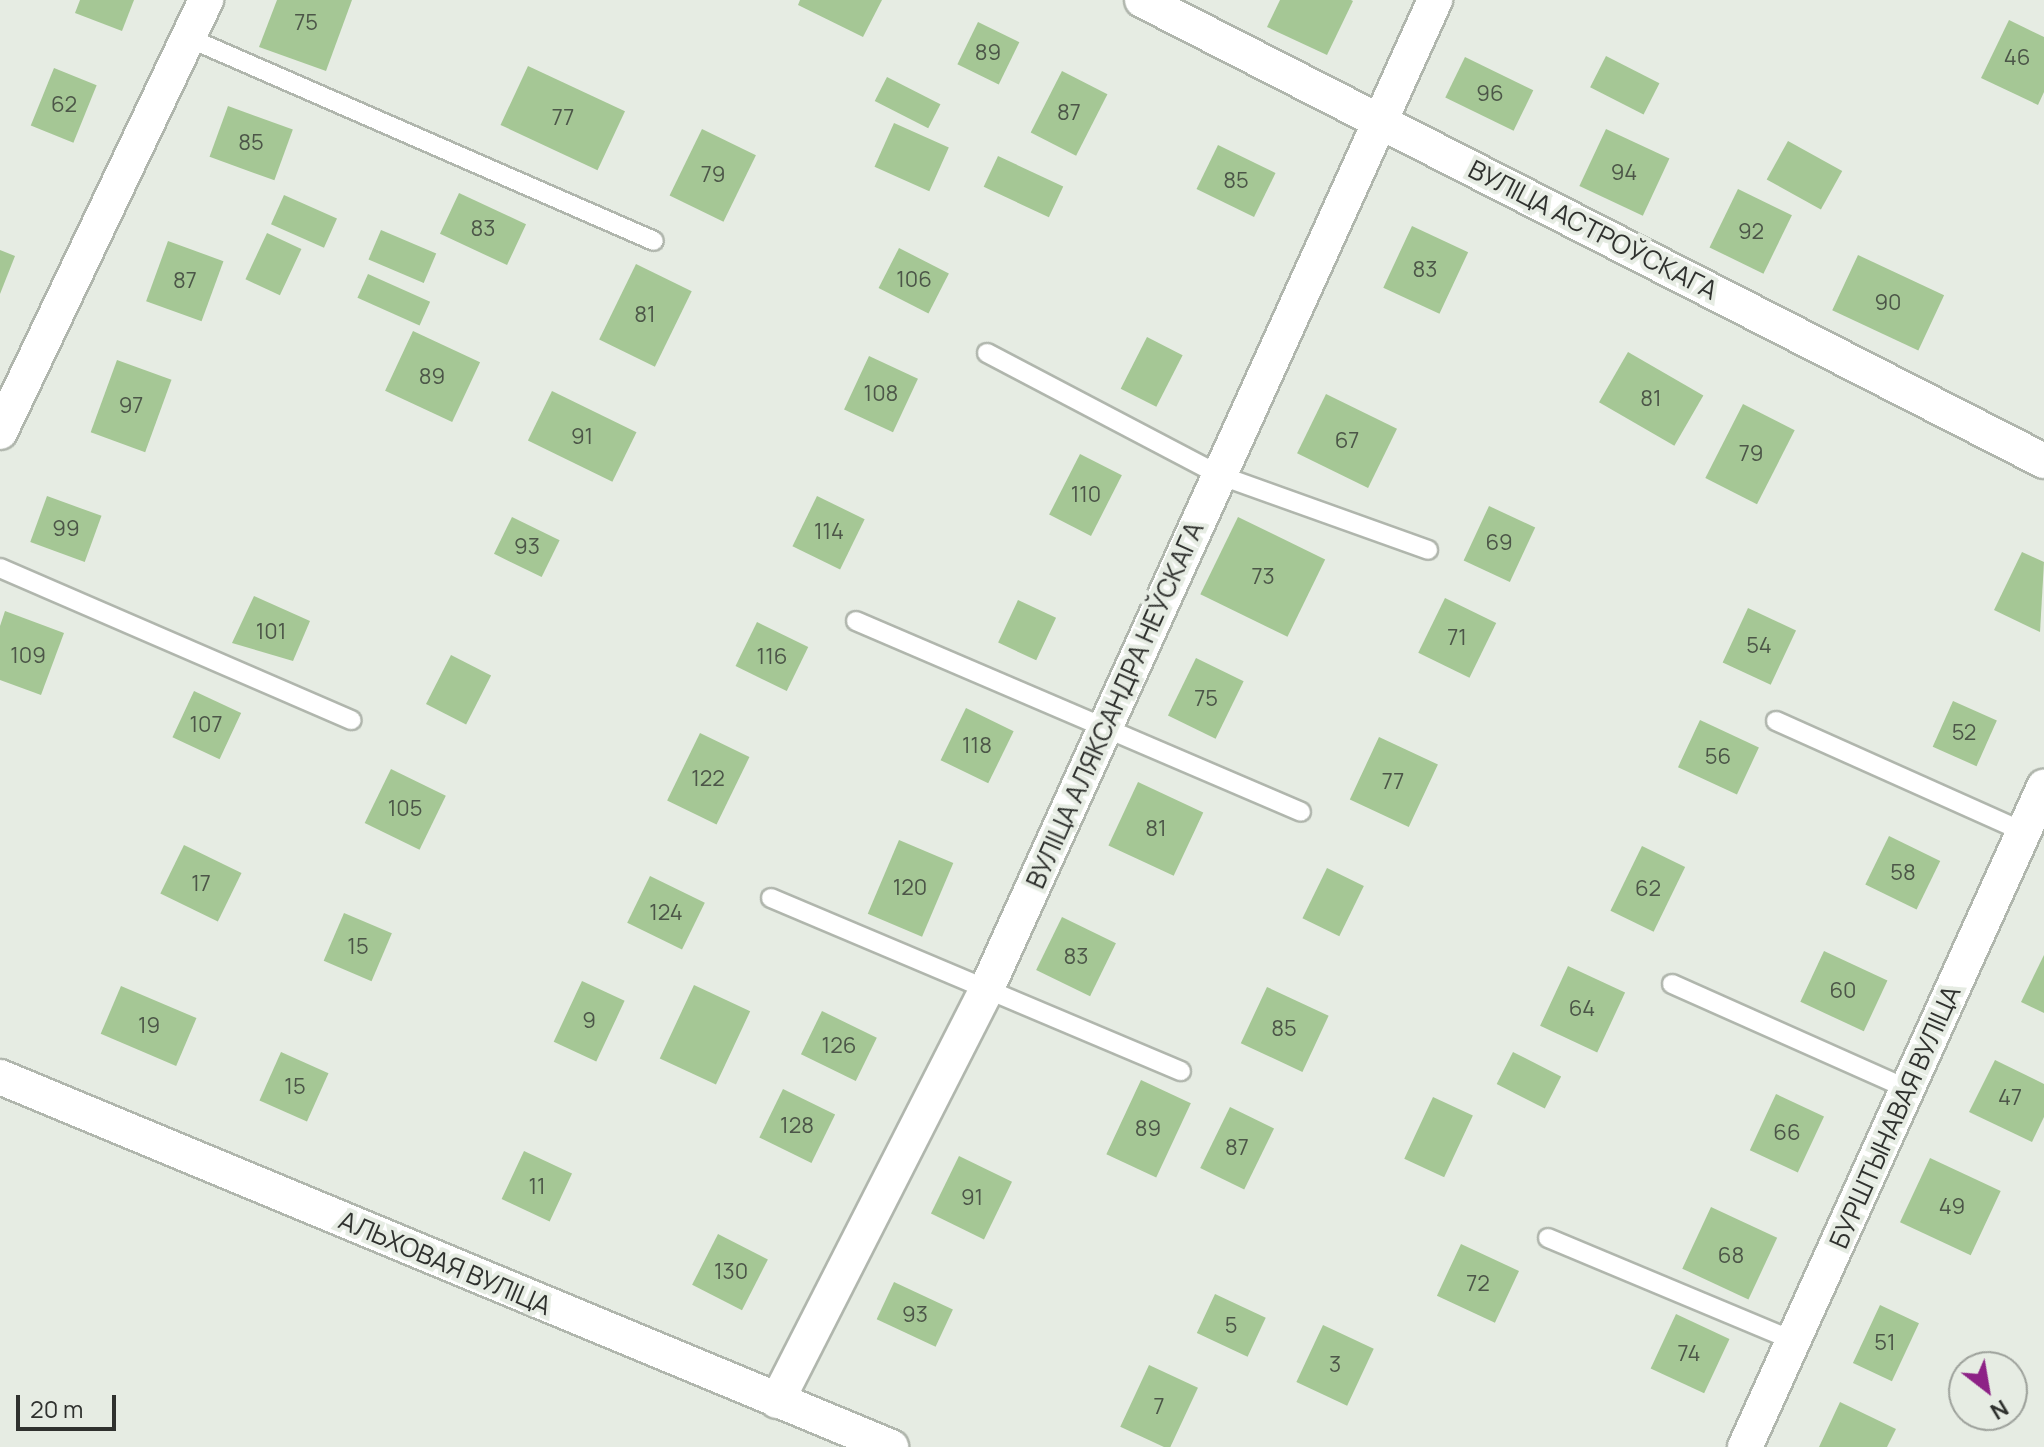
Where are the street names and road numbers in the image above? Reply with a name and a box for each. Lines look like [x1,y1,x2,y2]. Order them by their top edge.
street label: ВУЛІЦА АСТРОЎСКАГА [1463,154,1723,306]
street label: ВУЛІЦА АЛЯКСАНДРА НЕЎСКАГА [1020,517,1210,893]
street label: БУРШТЫНАВАЯ ВУЛІЦА [1823,981,1967,1253]
street label: АЛЬХОВАЯ ВУЛІЦА [334,1204,556,1322]

